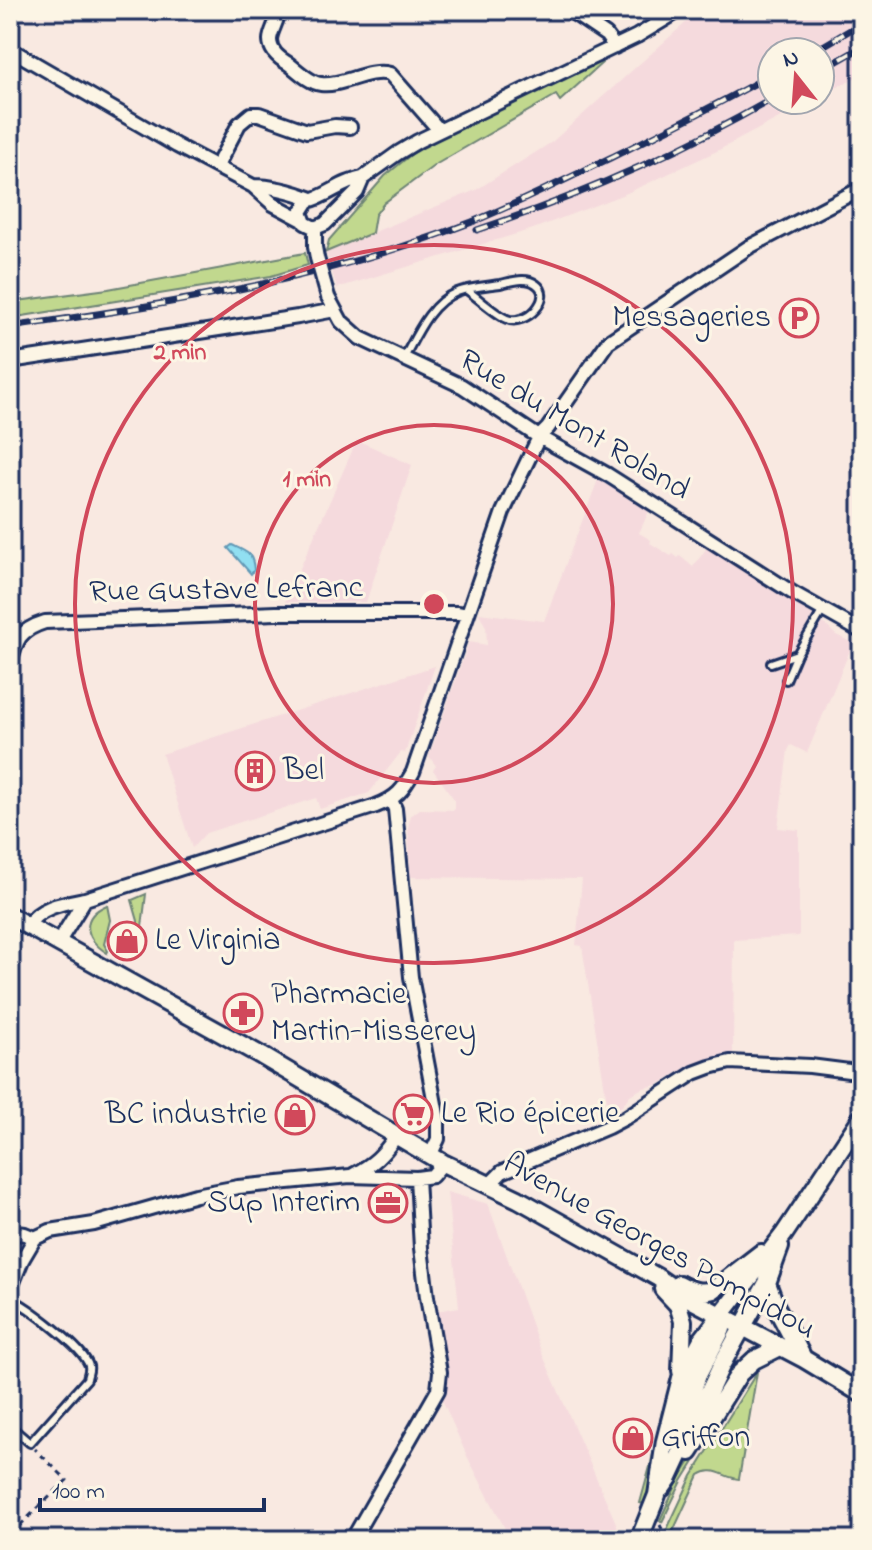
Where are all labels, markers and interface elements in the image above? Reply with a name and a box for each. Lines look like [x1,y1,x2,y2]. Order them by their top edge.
north arrow [756,36,836,116]
text: N [779,42,803,77]
place label: Messageries [612,295,771,342]
parking icon: Messageries [778,297,820,339]
text: 2 min [153,336,207,371]
street label: Rue du Mont Roland [449,338,699,514]
text: 1 min [283,463,331,498]
street label: Rue Gustave Lefranc [89,565,364,617]
centre of rings [420,590,448,618]
place label: Bel [282,748,324,795]
building icon: Bel [234,750,276,792]
place label: Le Virginia [155,918,280,965]
shop icon: Le Virginia [106,920,148,962]
place label: Pharmacie Martin-Misserey [271,972,476,1056]
pharmacy icon: Pharmacie Martin-Misserey [222,992,264,1034]
place label: Le Rio épicerie [441,1091,620,1138]
place label: BC industrie [104,1092,268,1139]
supermarket icon: Le Rio épicerie [392,1093,434,1135]
shop icon: BC industrie [274,1094,316,1136]
street label: Avenue Georges Pompidou [494,1141,824,1353]
place label: Sup Interim [207,1180,360,1227]
office icon: Sup Interim [367,1182,409,1224]
place label: Griffon [661,1415,750,1462]
shop icon: Griffon [612,1417,654,1459]
scale bar [40,1462,264,1512]
text: 100 m [52,1475,105,1510]

